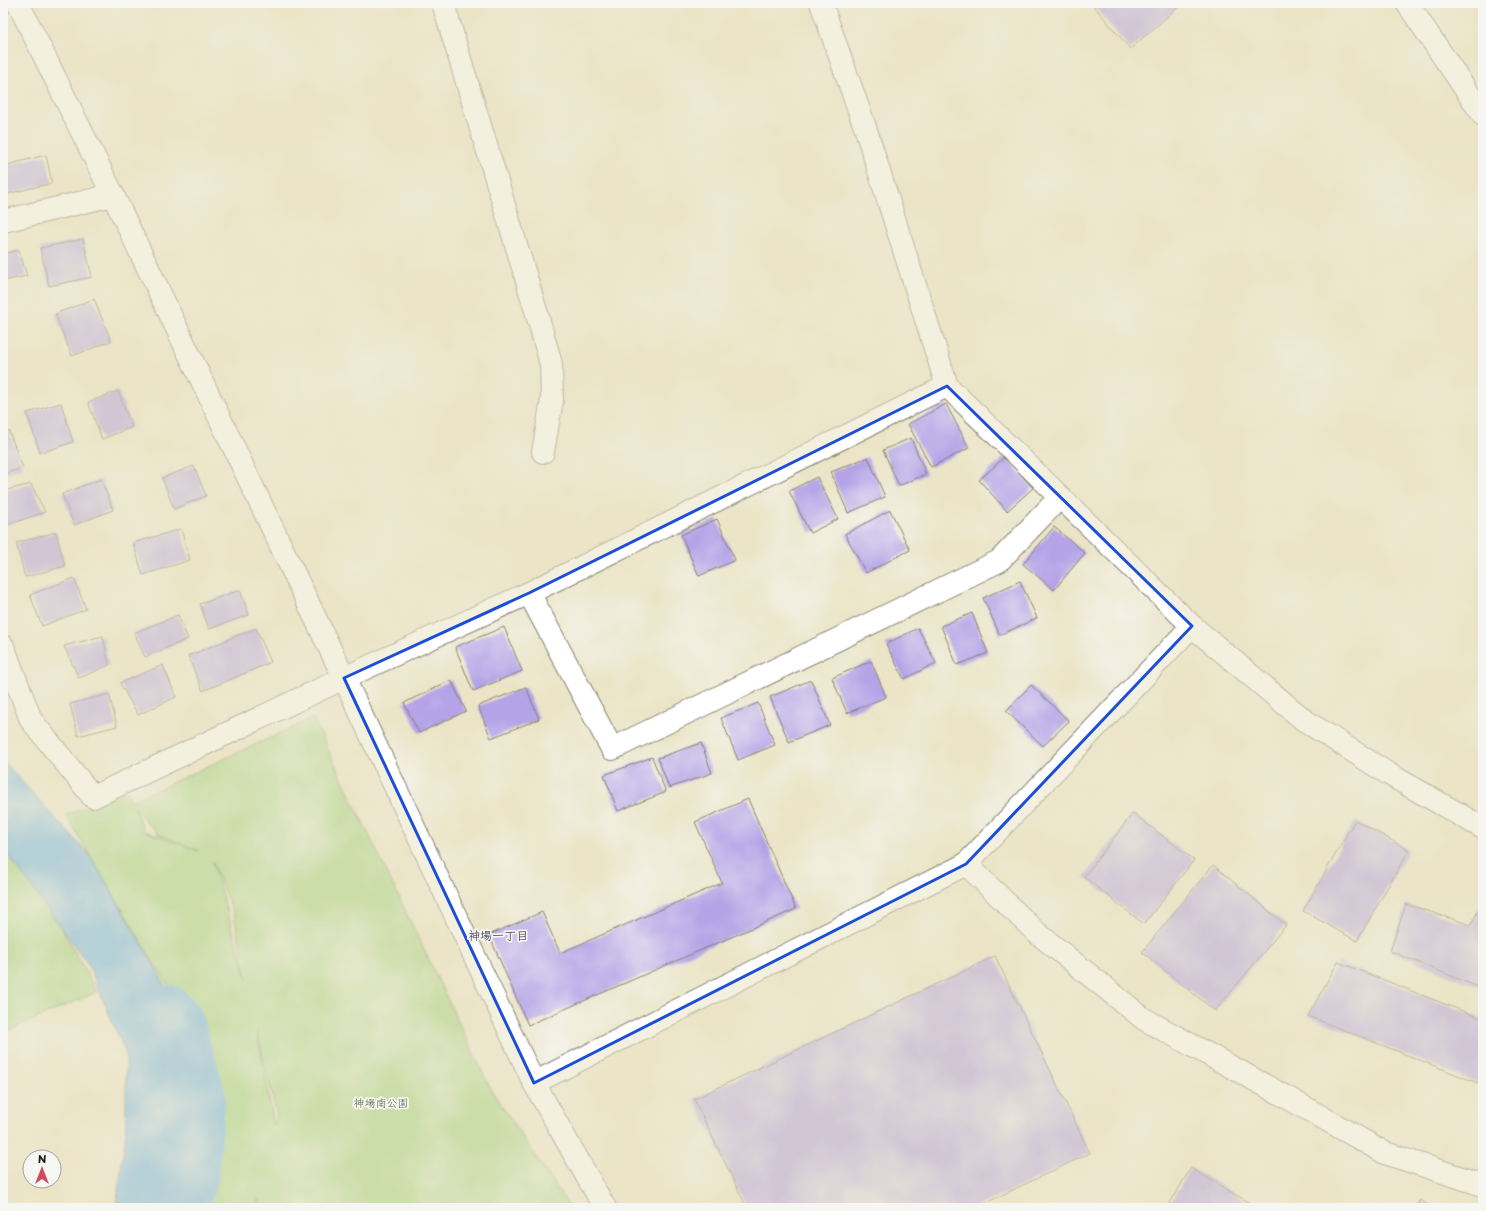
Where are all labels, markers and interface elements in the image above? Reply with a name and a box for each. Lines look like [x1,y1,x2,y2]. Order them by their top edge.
district label: 神場一丁目 [468,926,528,944]
park label: 神場南公園 [354,1094,409,1111]
north arrow [22,1149,62,1189]
text: N [38,1150,47,1167]

